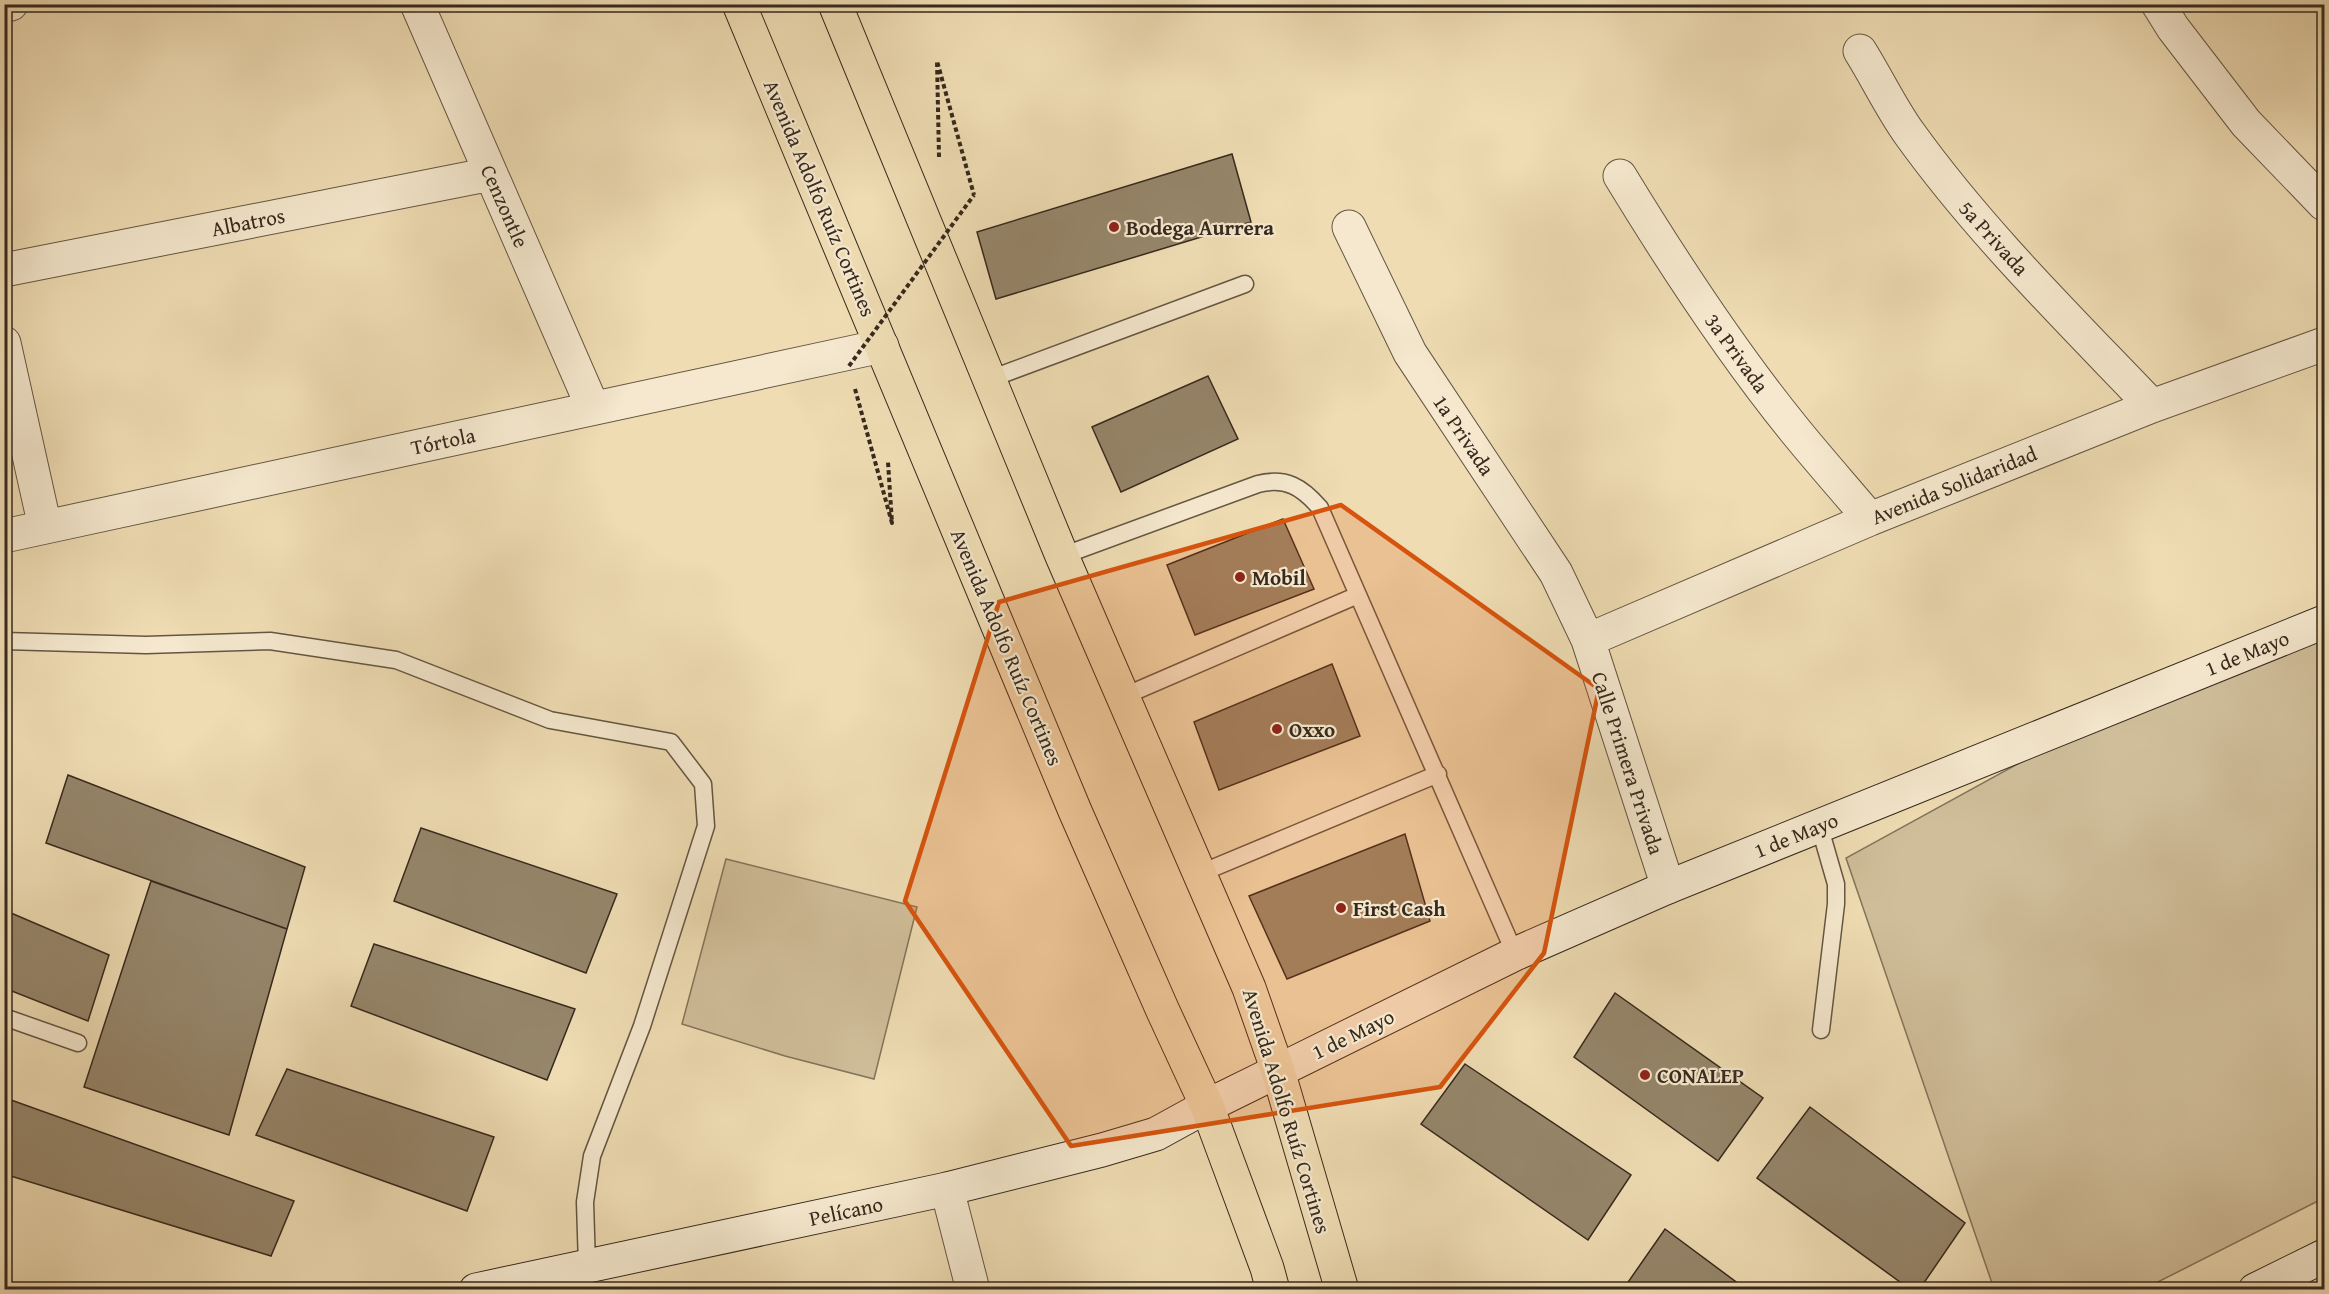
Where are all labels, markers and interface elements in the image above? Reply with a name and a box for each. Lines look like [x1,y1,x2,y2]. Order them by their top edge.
street label: Avenida Adolfo Ruíz Cortines [756,75,884,321]
street label: Cenzontle [473,160,537,253]
street label: 5a Privada [1952,194,2036,282]
street label: Albatros [209,200,287,244]
place label: Bodega Aurrera [1126,212,1274,243]
marker: Bodega Aurrera [1107,220,1121,234]
street label: 3a Privada [1698,307,1777,399]
street label: 1a Privada [1426,388,1502,482]
street label: Tórtola [408,419,478,463]
street label: Avenida Solidaridad [1867,437,2042,532]
street label: Avenida Adolfo Ruíz Cortines [943,524,1071,770]
place label: Mobil [1252,562,1306,593]
marker: Mobil [1233,570,1247,584]
street label: 1 de Mayo [2200,622,2294,684]
street label: Calle Primera Privada [1584,668,1672,858]
place label: Oxxo [1289,714,1335,745]
marker: Oxxo [1270,722,1284,736]
street label: 1 de Mayo [1749,804,1843,866]
place label: First Cash [1353,893,1446,924]
marker: First Cash [1334,901,1348,915]
street label: Avenida Adolfo Ruíz Cortines [1235,985,1339,1237]
street label: 1 de Mayo [1307,1001,1399,1067]
place label: CONALEP [1657,1060,1744,1091]
marker: CONALEP [1638,1068,1652,1082]
street label: Pelícano [806,1188,886,1234]

